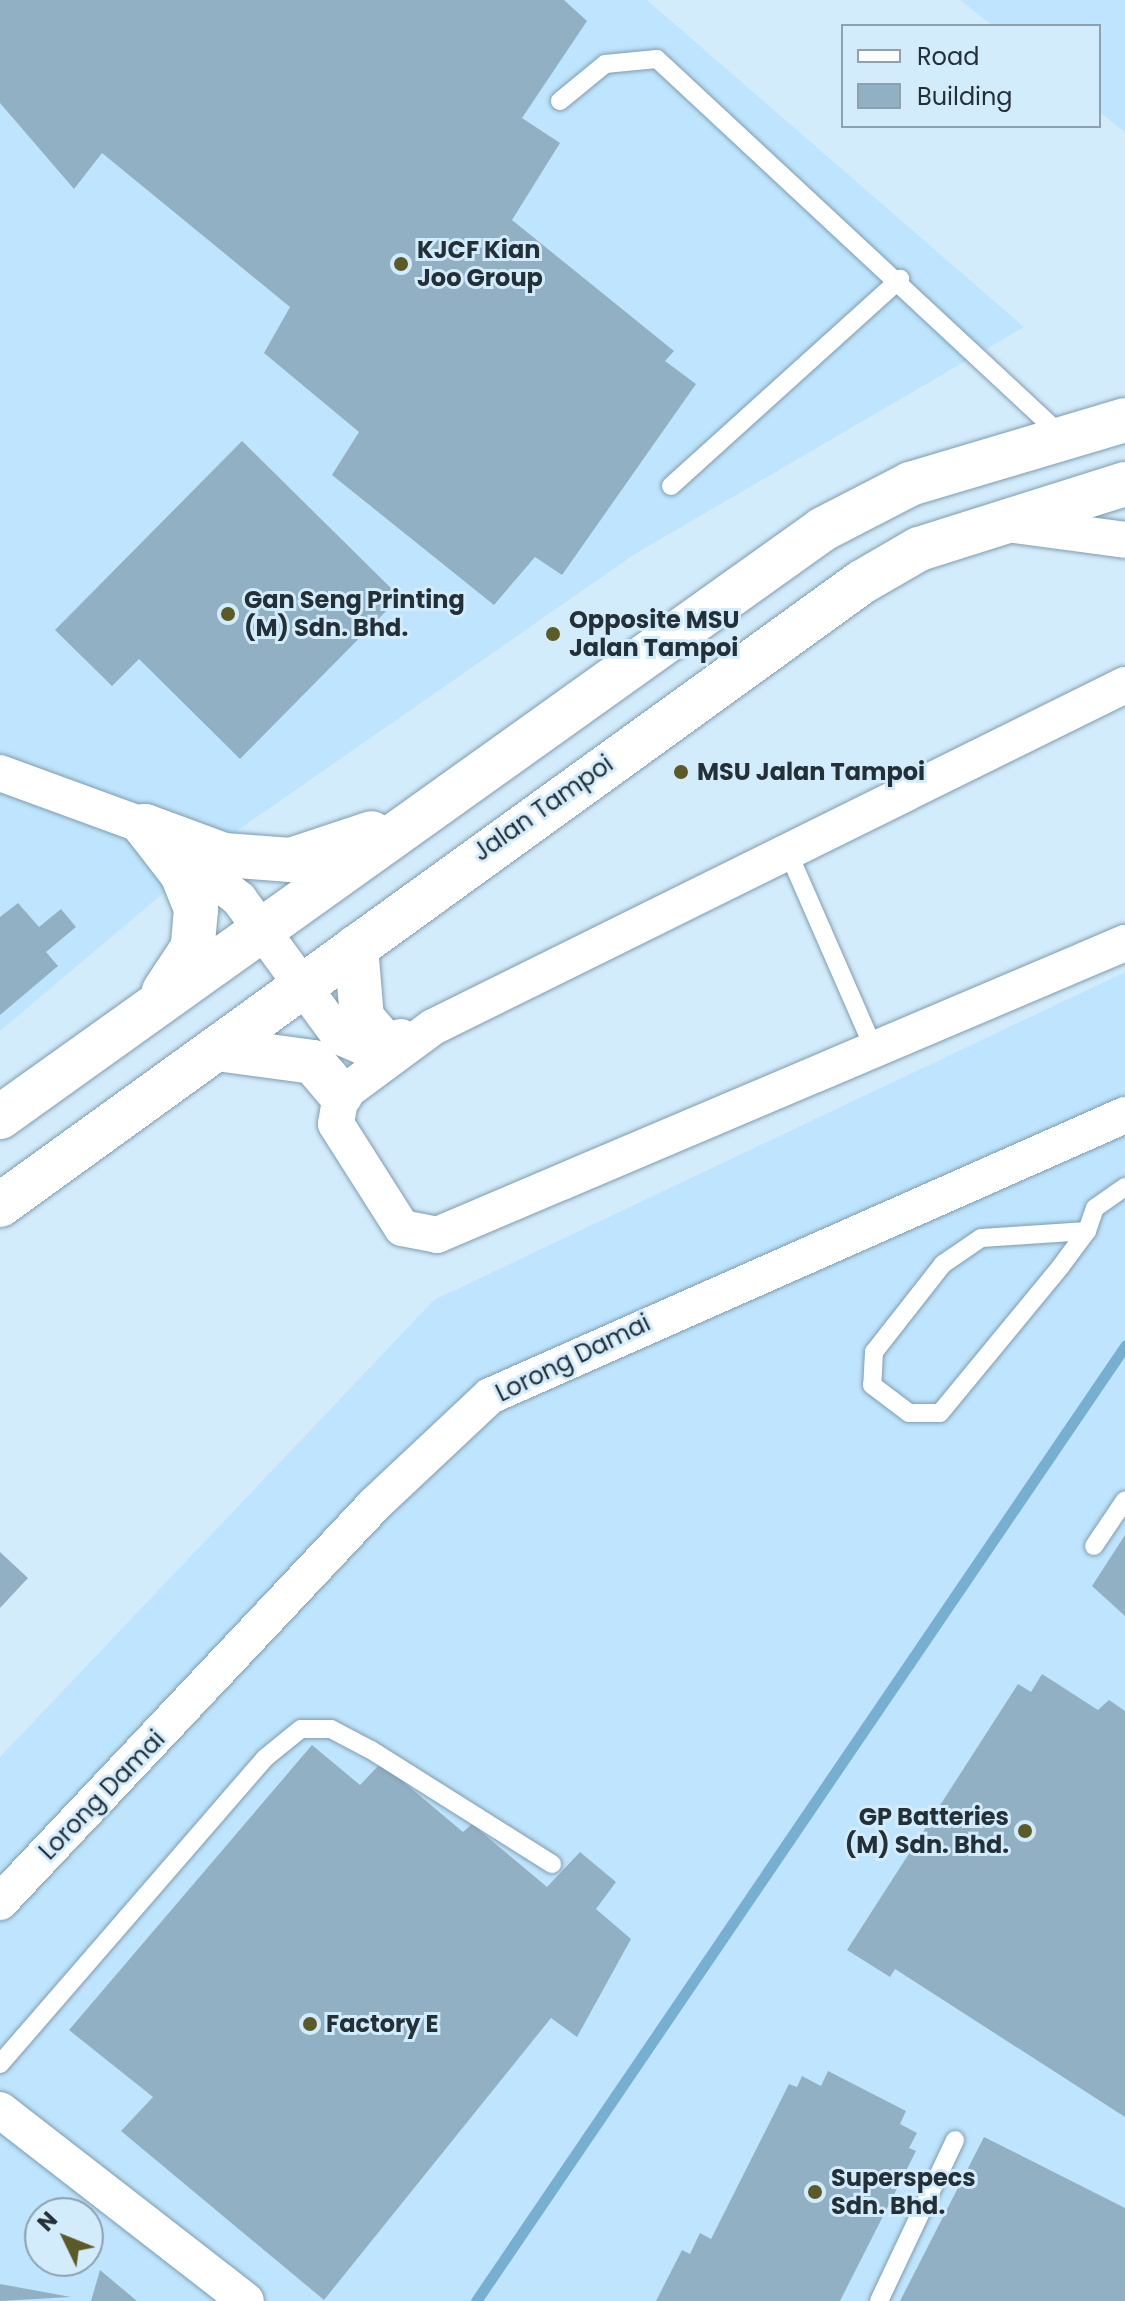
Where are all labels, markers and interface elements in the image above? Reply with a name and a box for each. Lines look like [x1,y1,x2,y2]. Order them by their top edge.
legend [841,24,1101,128]
text: Road [917,40,979,73]
text: Building [917,80,1013,113]
place label: KJCF Kian Joo Group [417,236,543,292]
marker: KJCF Kian Joo Group [392,255,410,273]
place label: Gan Seng Printing (M) Sdn. Bhd. [244,586,465,642]
marker: Gan Seng Printing (M) Sdn. Bhd. [219,605,237,623]
place label: Opposite MSU Jalan Tampoi [569,606,740,662]
marker: Opposite MSU Jalan Tampoi [544,625,562,643]
street label: Jalan Tampoi [467,749,619,867]
place label: MSU Jalan Tampoi [697,758,925,786]
marker: MSU Jalan Tampoi [672,763,690,781]
street label: Lorong Damai [491,1308,655,1408]
street label: Lorong Damai [33,1725,171,1865]
place label: GP Batteries (M) Sdn. Bhd. [845,1803,1009,1859]
marker: GP Batteries (M) Sdn. Bhd. [1016,1822,1034,1840]
place label: Factory E [326,2010,438,2038]
marker: Factory E [301,2015,319,2033]
place label: Superspecs Sdn. Bhd. [831,2164,976,2220]
marker: Superspecs Sdn. Bhd. [806,2183,824,2201]
north arrow [24,2197,104,2277]
text: N [31,2205,65,2238]

